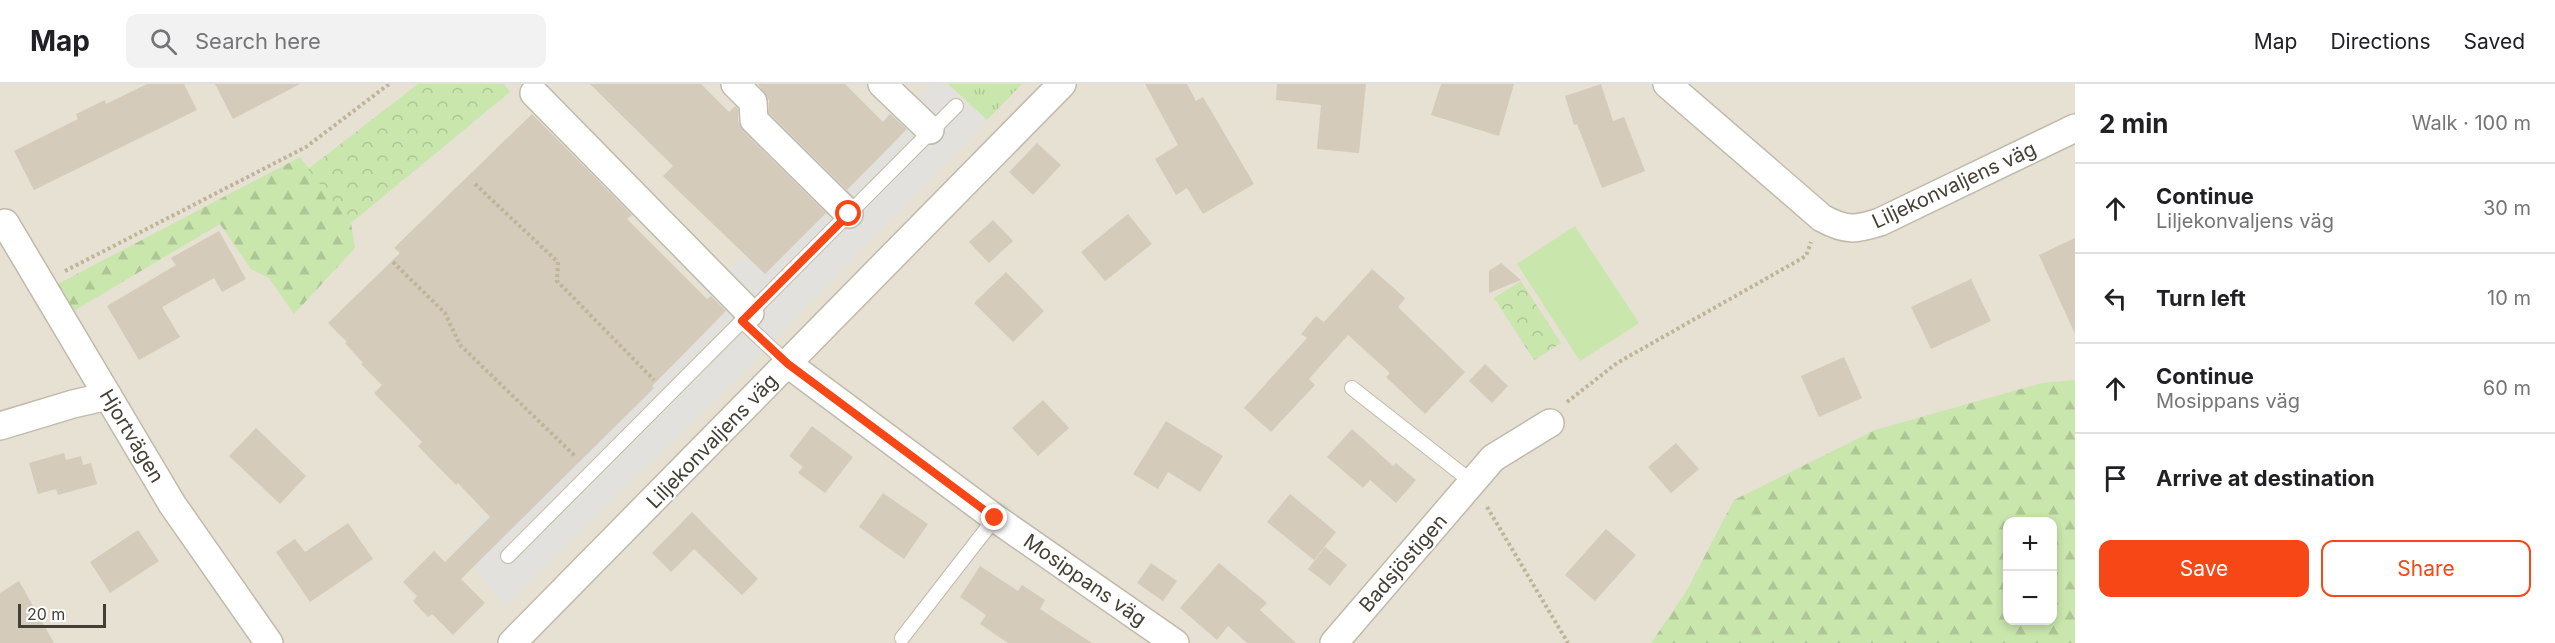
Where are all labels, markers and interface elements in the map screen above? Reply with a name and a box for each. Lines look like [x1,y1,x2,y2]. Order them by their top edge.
search box [126,14,546,68]
text: Map [30,24,90,58]
icon: search [147,25,180,58]
text: Search here [195,28,321,54]
text: Map [2254,29,2297,54]
text: Directions [2330,29,2431,54]
text: Saved [2464,29,2525,54]
text: 2 min [2099,108,2169,139]
text: Walk · 100 m [2412,111,2531,135]
street label: Liljekonvaljens väg [1868,137,2040,233]
text: Continue [2156,183,2254,209]
icon: ahead [2099,192,2132,225]
text: 30 m [2483,196,2531,220]
route start [835,200,861,226]
text: Liljekonvaljens väg [2156,209,2334,233]
icon: left [2099,282,2132,315]
text: Turn left [2156,285,2246,311]
text: 10 m [2487,286,2531,310]
text: Continue [2156,363,2254,389]
street label: Liljekonvaljens väg [642,369,782,513]
icon: ahead [2099,372,2132,405]
text: 60 m [2483,376,2531,400]
street label: Hjortvägen [95,385,169,487]
text: Mosippans väg [2156,389,2300,413]
icon: arrive [2099,462,2132,495]
text: Arrive at destination [2156,465,2375,491]
route end [981,504,1007,530]
street label: Badsjöstigen [1354,509,1452,617]
map controls [2003,517,2057,625]
button: + [2003,517,2057,571]
street label: Mosippans väg [1019,529,1151,631]
button: Save [2099,540,2309,597]
button: Share [2321,540,2531,597]
button: − [2003,571,2057,625]
scale bar [18,601,106,628]
text: 20 m [27,604,65,624]

